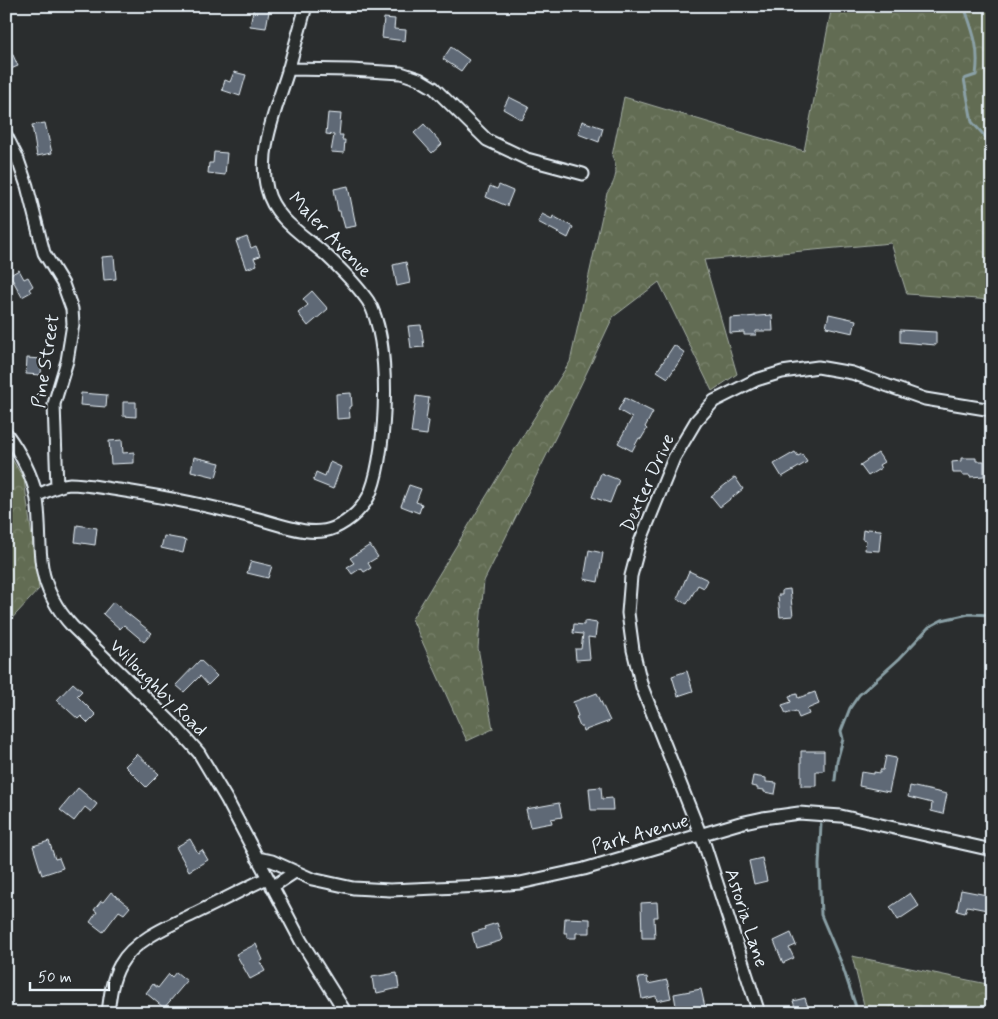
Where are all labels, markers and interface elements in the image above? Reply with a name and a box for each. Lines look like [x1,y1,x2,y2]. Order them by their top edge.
street label: Maler Avenue [283,187,377,283]
street label: Pine Street [26,312,66,410]
street label: Dexter Drive [615,430,681,536]
street label: Willoughby Road [103,634,212,743]
street label: Park Avenue [588,808,692,860]
street label: Astoria Lane [718,866,774,970]
scale bar [30,959,109,991]
text: 50 m [38,968,72,988]

